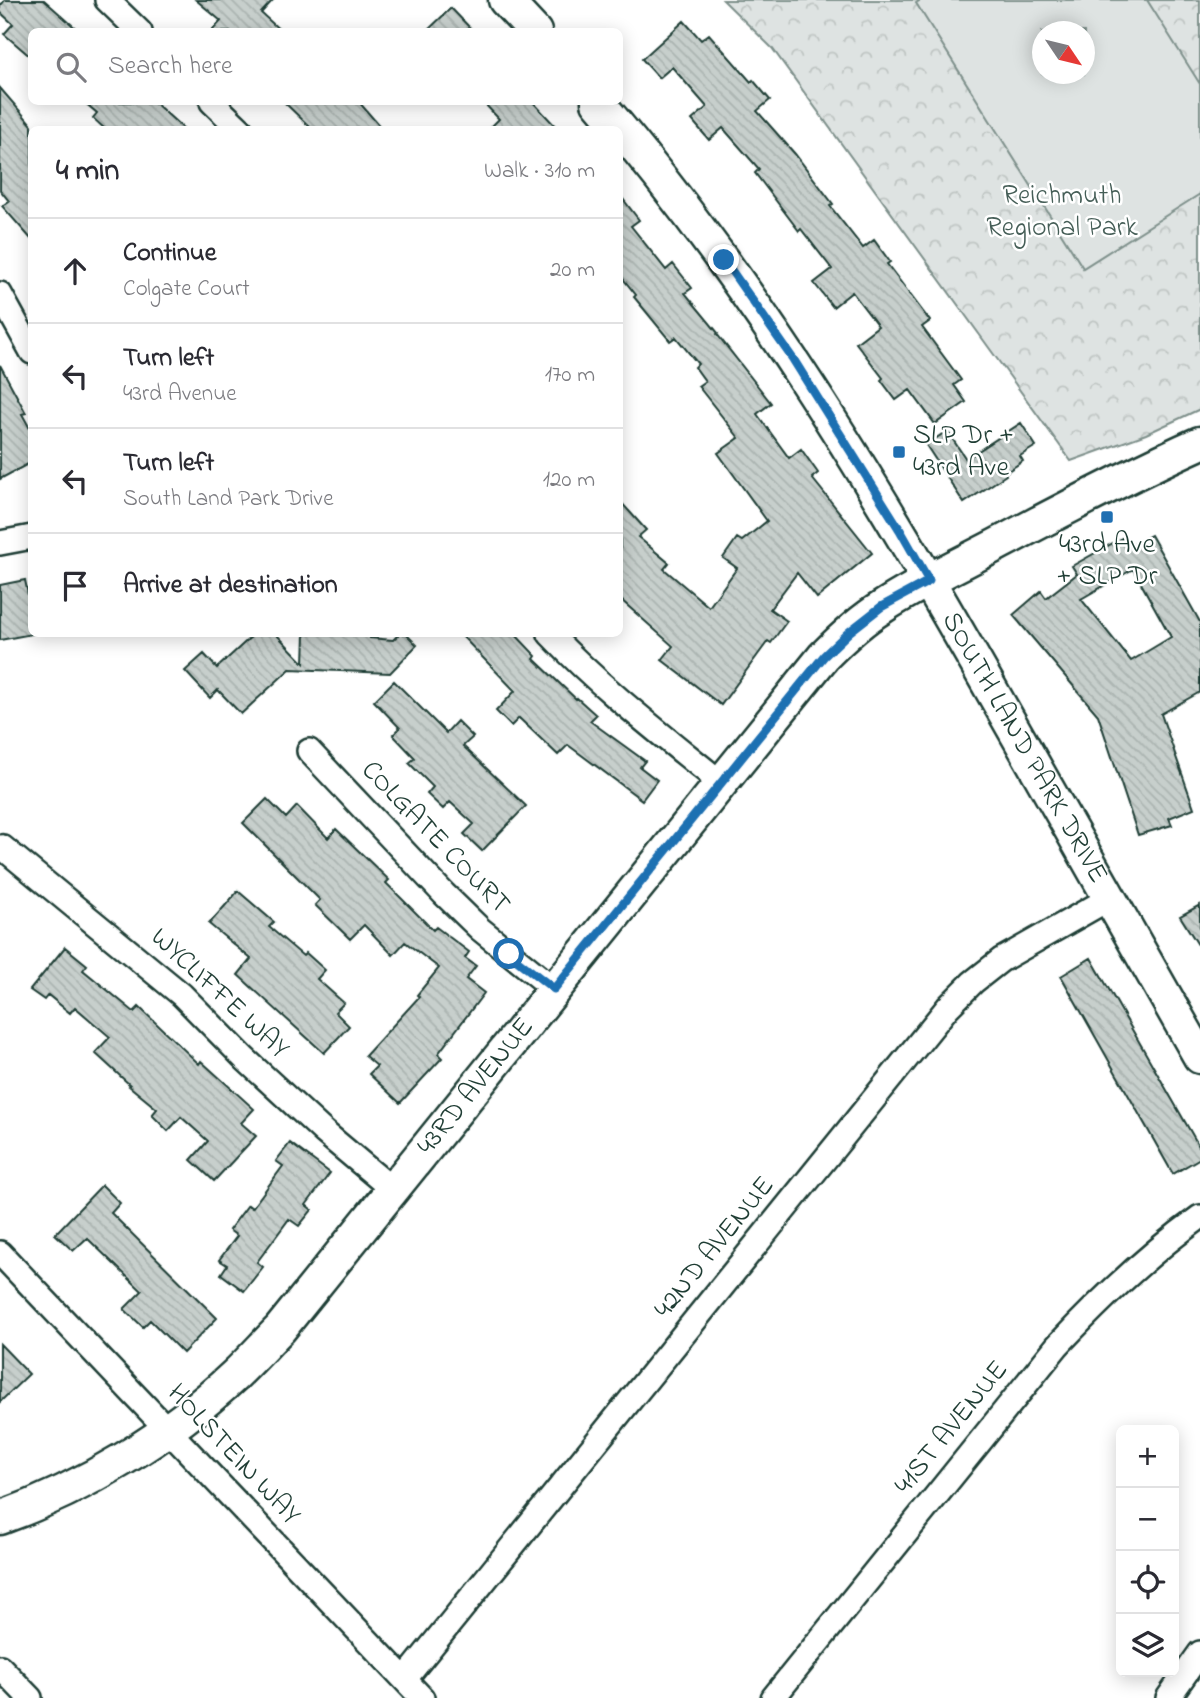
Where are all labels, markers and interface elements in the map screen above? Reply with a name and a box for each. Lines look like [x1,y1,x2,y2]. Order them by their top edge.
north arrow [1032,21,1095,84]
search box [28,28,623,105]
icon: search [52,48,90,86]
text: Search here [108,48,233,86]
text: 4 min [56,150,119,194]
text: Walk · 310 m [484,155,595,188]
park label: Reichmuth Regional Park [986,176,1138,249]
text: Continue [123,235,216,273]
route end [708,244,739,275]
icon: ahead [56,252,94,290]
text: 20 m [550,254,595,287]
text: Colgate Court [123,273,250,306]
text: Turn left [123,340,214,378]
icon: left [56,357,94,395]
text: 170 m [545,359,595,392]
text: 43rd Avenue [123,378,237,411]
place label: SLP Dr + 43rd Ave [913,416,1014,489]
marker: SLP Dr + 43rd Ave [891,444,907,460]
text: Turn left [123,445,214,483]
icon: left [56,462,94,500]
text: 120 m [543,464,595,497]
text: South Land Park Drive [123,483,334,516]
marker: 43rd Ave + SLP Dr [1099,509,1115,525]
place label: 43rd Ave + SLP Dr [1056,525,1158,598]
icon: arrive [56,567,94,605]
text: Arrive at destination [123,567,338,605]
street label: SOUTH LAND PARK DRIVE [930,604,1118,891]
street label: COLGATE COURT [351,752,519,924]
street label: WYCLIFFE WAY [140,919,298,1069]
route start [493,938,524,969]
street label: 43RD AVENUE [407,1009,544,1164]
street label: 42ND AVENUE [645,1168,785,1328]
street label: 41ST AVENUE [885,1352,1019,1504]
street label: HOLSTEIN WAY [157,1375,310,1535]
map controls [1116,1425,1179,1677]
button: + [1116,1425,1179,1488]
button: − [1116,1488,1179,1551]
button: locate [1116,1551,1179,1614]
button: layers [1116,1614,1179,1677]

